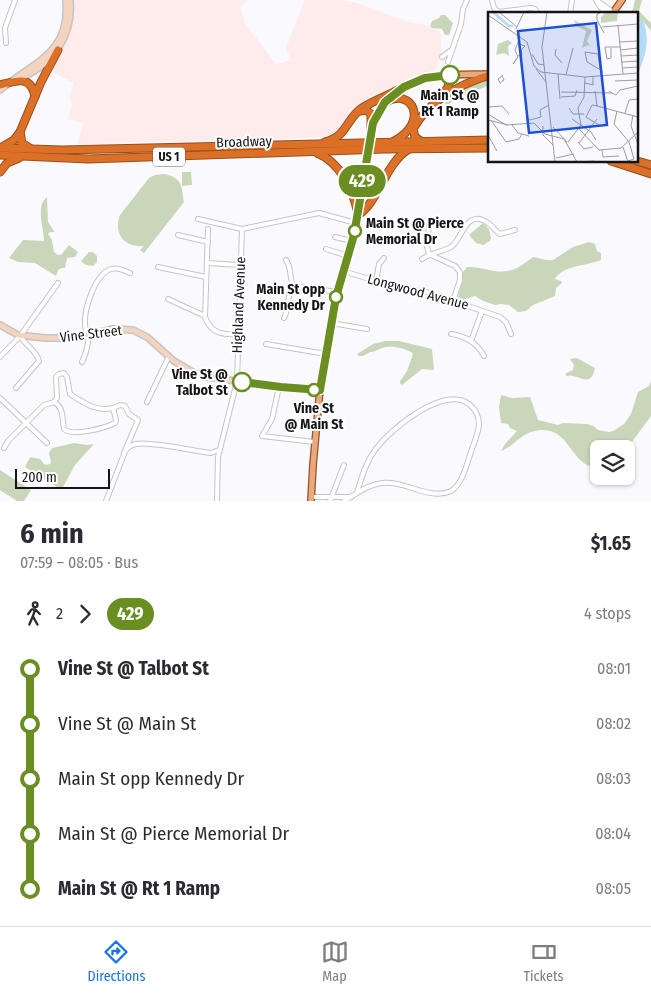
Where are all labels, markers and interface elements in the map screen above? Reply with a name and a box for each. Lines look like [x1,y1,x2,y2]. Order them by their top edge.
inset map [488,12,638,162]
marker: Main St @ Rt 1 Ramp [440,65,460,85]
place label: Main St @ Rt 1 Ramp [421,87,480,120]
street label: Broadway [216,133,273,151]
road number: US 1 [153,148,185,166]
line badge: 429 [333,165,391,197]
text: 429 [349,170,375,192]
place label: Main St @ Pierce Memorial Dr [366,215,464,248]
marker: Main St @ Pierce Memorial Dr [348,224,362,238]
street label: Highland Avenue [229,256,249,354]
street label: Longwood Avenue [366,270,470,314]
place label: Main St opp Kennedy Dr [256,281,326,314]
marker: Main St opp Kennedy Dr [329,290,343,304]
street label: Vine Street [59,322,124,346]
place label: Vine St @ Talbot St [171,366,229,399]
marker: Vine St @ Talbot St [232,372,252,392]
marker: Vine St @ Main St [307,383,321,397]
place label: Vine St @ Main St [285,400,345,433]
map controls [590,440,635,485]
button: layers [590,440,635,485]
scale bar [15,466,110,489]
text: 200 m [22,469,57,486]
text: 6 min [20,517,84,550]
text: $1.65 [591,532,631,555]
text: 07:59 – 08:05 · Bus [20,553,138,572]
icon: walk [20,600,48,628]
icon: forward [71,600,99,628]
text: 429 [117,603,144,625]
text: 2 [56,604,63,623]
text: 4 stops [584,604,631,623]
text: Vine St @ Talbot St [58,657,209,680]
text: 08:01 [597,659,631,678]
text: Vine St @ Main St [58,712,196,735]
text: 08:02 [596,714,631,733]
text: Main St opp Kennedy Dr [58,767,244,790]
text: 08:03 [596,769,631,788]
text: Main St @ Pierce Memorial Dr [58,822,289,845]
text: 08:04 [595,824,631,843]
text: Main St @ Rt 1 Ramp [58,877,220,900]
text: 08:05 [596,879,631,898]
tab: Directions [88,938,145,985]
tab: Map [321,938,349,985]
tab: Tickets [524,938,563,985]

